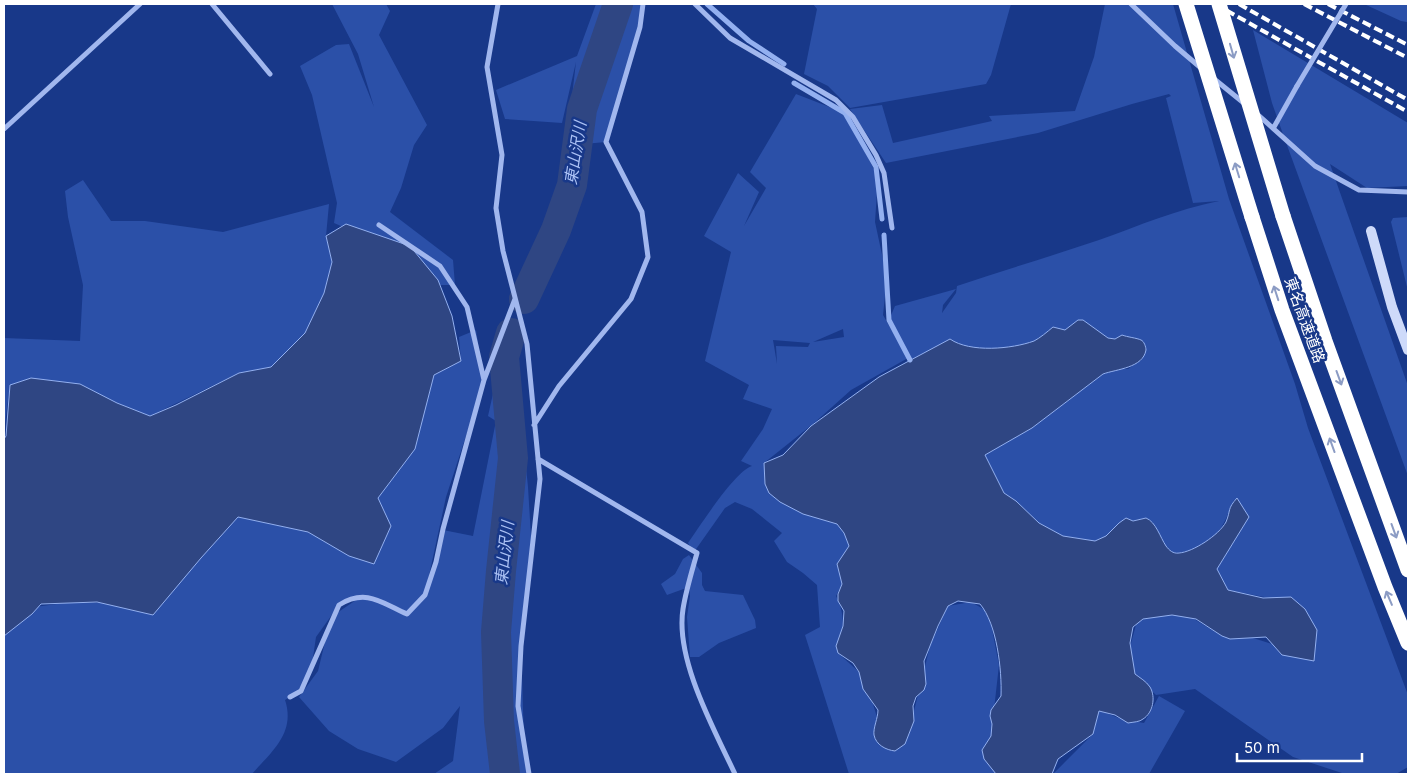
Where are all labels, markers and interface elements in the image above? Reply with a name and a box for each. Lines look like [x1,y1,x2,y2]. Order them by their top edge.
one-way arrow [1228,42,1238,58]
water label: 東山沢川 [560,118,590,186]
one-way arrow [1232,163,1242,179]
street label: 東名高速道路 [1281,274,1329,366]
one-way arrow [1271,285,1281,301]
one-way arrow [1335,370,1344,386]
one-way arrow [1327,438,1336,453]
water label: 東山沢川 [491,518,517,586]
one-way arrow [1390,523,1399,538]
one-way arrow [1384,591,1394,606]
scale bar [1237,730,1362,762]
text: 50 m [1244,738,1280,757]

